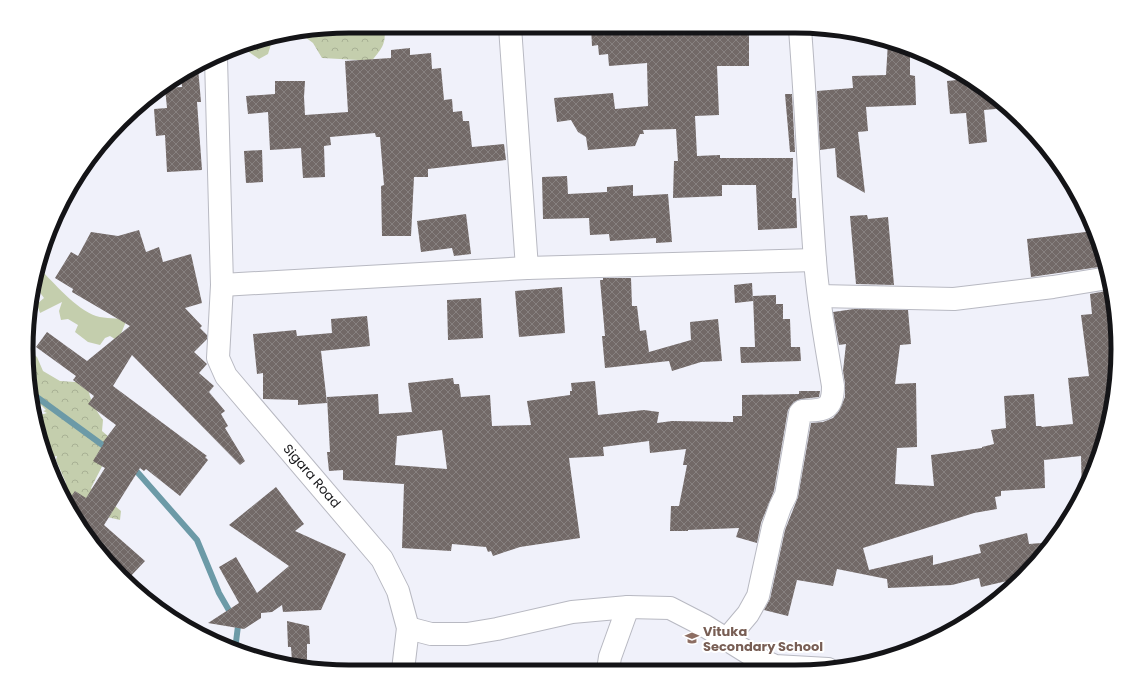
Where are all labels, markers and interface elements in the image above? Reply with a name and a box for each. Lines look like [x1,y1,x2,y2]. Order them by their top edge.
street label: Sigara Road [279,440,345,512]
place label: Vituka Secondary School [703,622,823,656]
school or university icon: Vituka Secondary School [684,630,700,646]

